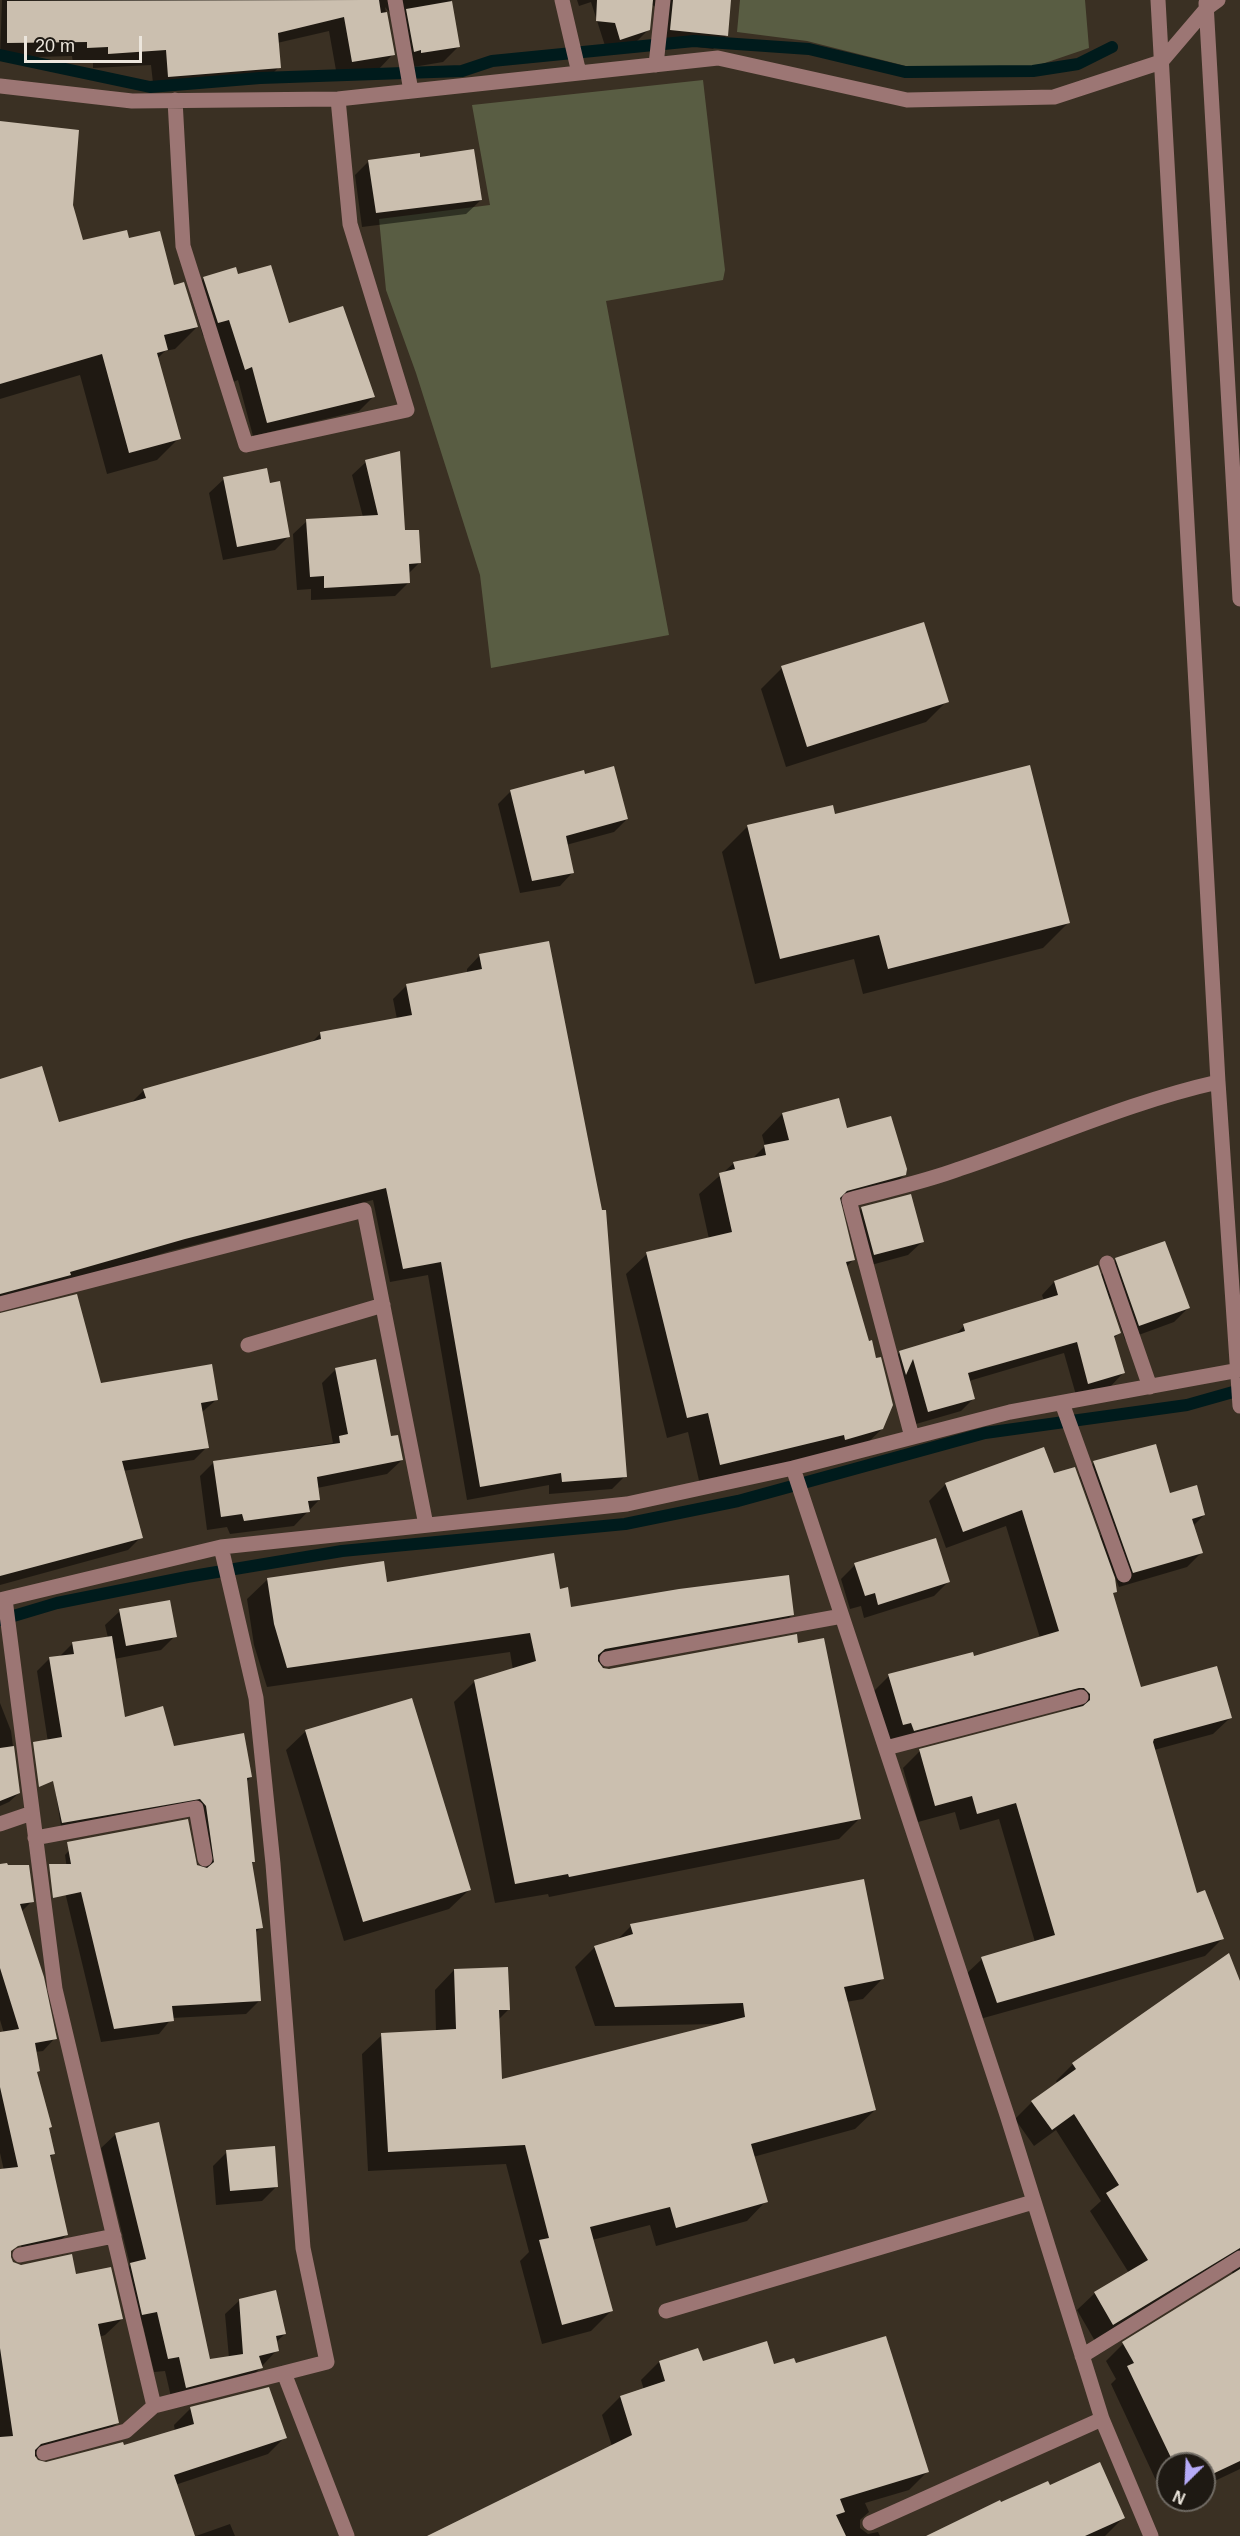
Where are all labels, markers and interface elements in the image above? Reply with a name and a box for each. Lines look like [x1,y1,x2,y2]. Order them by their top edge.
scale bar [27,24,146,62]
text: 20 m [35,36,75,56]
north arrow [1156,2452,1216,2512]
text: N [1171,2487,1188,2507]

